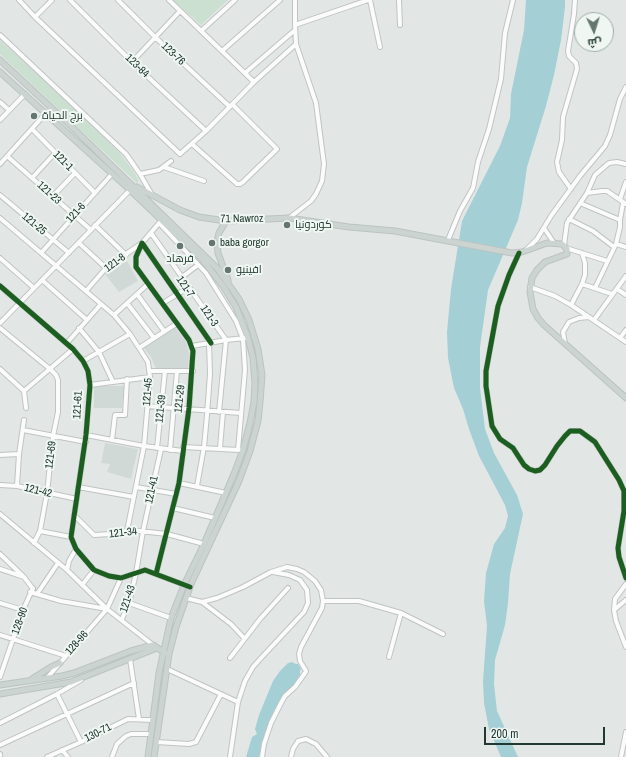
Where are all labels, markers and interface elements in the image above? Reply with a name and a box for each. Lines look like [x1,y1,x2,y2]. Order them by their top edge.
north arrow [574,12,614,52]
text: ش [587,35,602,50]
street label: 123-76 [158,40,188,68]
street label: 123-84 [122,51,152,81]
place label: برج الحياة [42,109,83,123]
marker: برج الحياة [29,111,39,121]
street label: 121-1 [50,148,76,174]
street label: 121-23 [34,179,64,207]
street label: 121-6 [63,200,89,226]
street label: 121-25 [19,210,49,238]
street label: 71 Nawroz [220,212,264,226]
place label: كوردونيا [295,218,332,232]
marker: كوردونيا [282,220,292,230]
place label: baba gorgor [220,236,269,250]
marker: baba gorgor [207,238,217,248]
marker: فرهاد [175,241,185,251]
street label: 121-8 [102,251,128,275]
place label: فرهاد [166,252,194,266]
place label: افينيو [236,263,262,277]
marker: افينيو [223,265,233,275]
street label: 121-7 [173,274,197,300]
street label: 121-3 [197,303,221,329]
street label: 121-45 [140,378,156,406]
street label: 121-29 [172,384,188,414]
street label: 121-61 [71,391,85,419]
street label: 121-39 [153,394,169,424]
street label: 121-69 [43,440,59,470]
street label: 121-41 [143,475,161,505]
street label: 121-42 [23,481,53,501]
street label: 121-34 [108,525,138,541]
street label: 121-43 [117,584,139,614]
street label: 128-90 [9,606,31,636]
street label: 128-96 [63,628,91,658]
scale bar [486,719,607,745]
street label: 130-71 [82,721,114,745]
text: 200 m [491,726,518,742]

